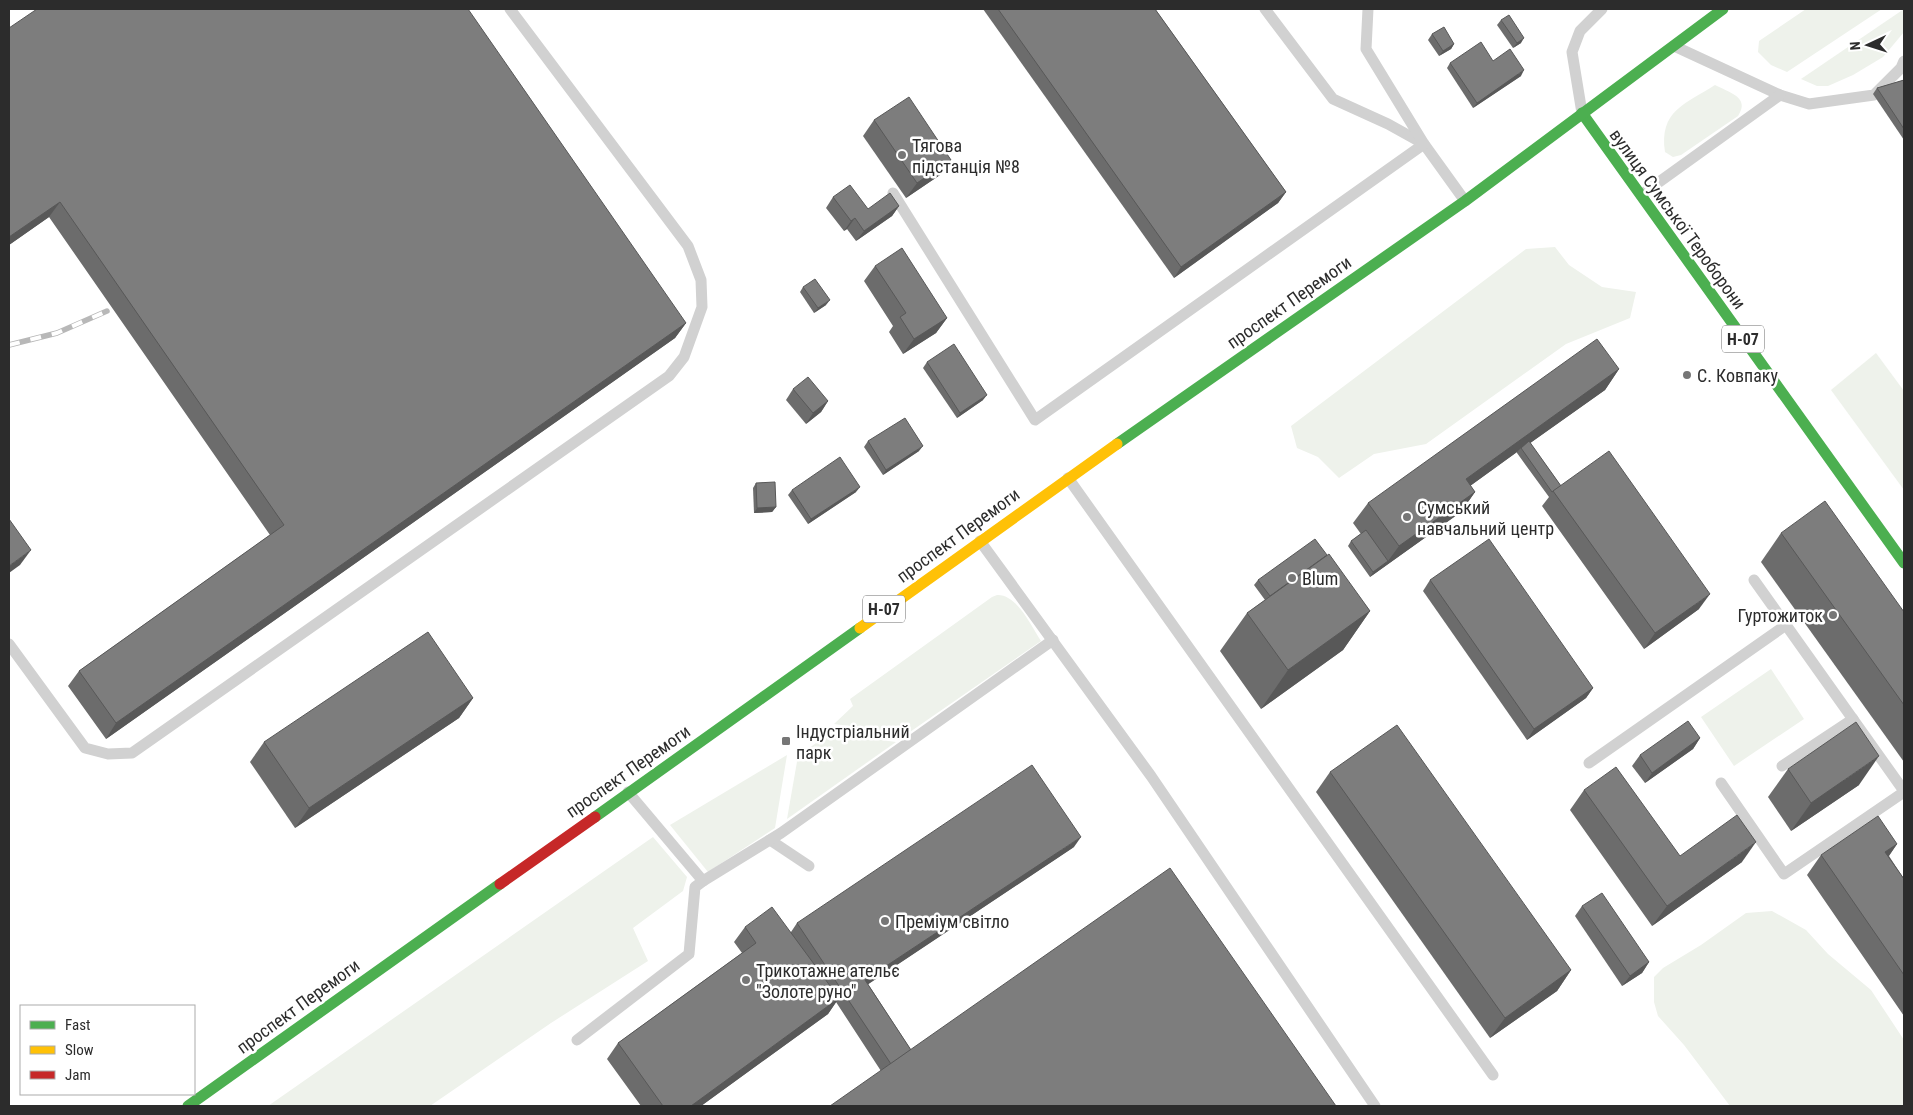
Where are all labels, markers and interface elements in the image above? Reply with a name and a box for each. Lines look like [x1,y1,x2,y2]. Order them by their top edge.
north arrow [1843,20,1893,70]
text: N [1847,41,1863,51]
street label: вулиця Сумської Тероборони [1606,125,1750,313]
place label: Тягова підстанція №8 [912,135,1020,177]
marker: Тягова підстанція №8 [896,149,908,161]
street label: проспект Перемоги [1223,251,1355,353]
road number: Н-07 [1722,326,1764,352]
place label: С. Ковпаку [1697,365,1778,386]
marker: С. Ковпаку [1681,369,1693,381]
street label: проспект Перемоги [892,483,1024,587]
place label: Сумський навчальний центр [1417,497,1554,539]
marker: Сумський навчальний центр [1401,511,1413,523]
place label: Blum [1302,568,1338,589]
marker: Blum [1286,572,1298,584]
road number: Н-07 [863,596,905,622]
place label: Гуртожиток [1738,605,1823,626]
marker: Гуртожиток [1827,609,1839,621]
street label: проспект Перемоги [562,720,694,822]
place label: Індустріальний парк [796,721,910,763]
marker: Індустріальний парк [780,735,792,747]
place label: Преміум світло [895,911,1009,932]
marker: Преміум світло [879,915,891,927]
street label: проспект Перемоги [232,954,364,1058]
place label: Трикотажне ательє "Золоте руно" [756,960,900,1002]
marker: Трикотажне ательє "Золоте руно" [740,974,752,986]
legend [20,1005,195,1095]
text: Fast [65,1016,90,1034]
text: Slow [65,1041,94,1059]
text: Jam [65,1066,91,1084]

